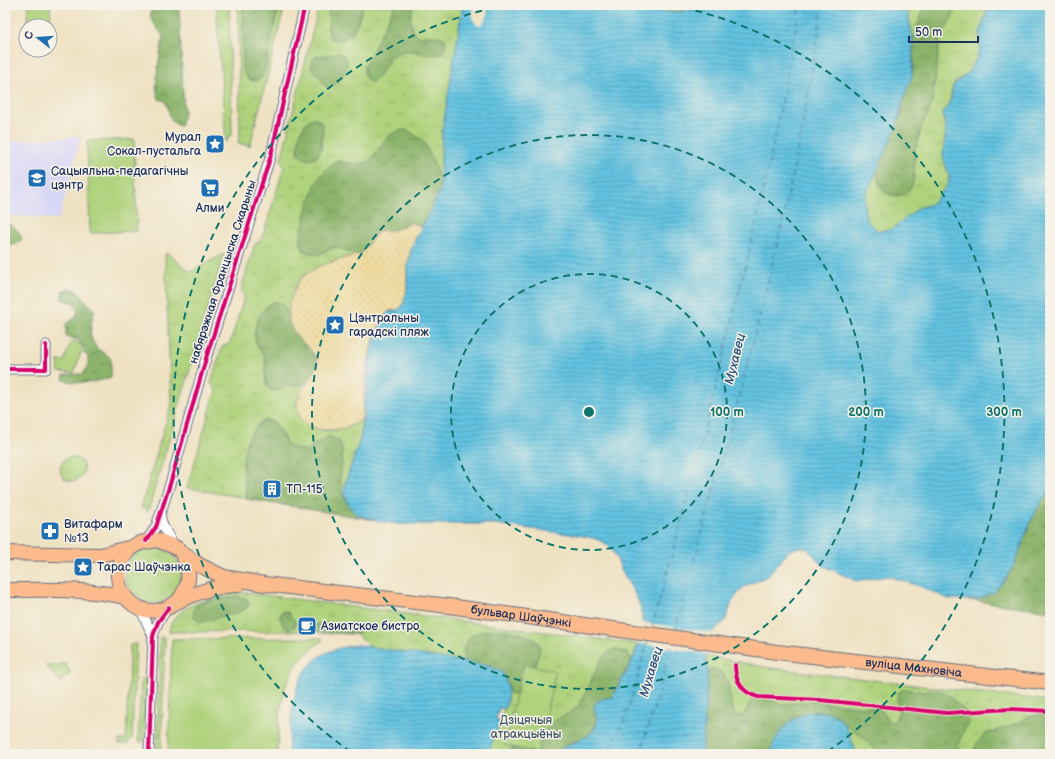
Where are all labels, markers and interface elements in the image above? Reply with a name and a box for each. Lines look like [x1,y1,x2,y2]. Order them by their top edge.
north arrow [18,18,58,58]
scale bar [909,18,978,44]
text: 50 m [915,25,942,40]
text: С [22,29,36,41]
place label: Мурал Сокал-пустальга [107,130,201,159]
place icon: Мурал Сокал-пустальга [204,133,226,155]
place label: Сацыяльна-педагагічны цэнтр [51,164,188,193]
school or university icon: Сацыяльна-педагагічны цэнтр [26,167,48,189]
supermarket icon: Алми [199,177,221,199]
street label: набярэжная Францыска Скарыны [186,178,260,366]
place label: Алми [195,201,224,216]
place label: Цэнтральны гарадскі пляж [349,311,430,340]
place icon: Цэнтральны гарадскі пляж [324,314,346,336]
water label: Мухавец [721,331,749,386]
centre of rings [582,405,596,419]
text: 100 m [710,405,744,420]
text: 200 m [848,405,884,420]
text: 300 m [986,405,1022,420]
building icon: ТП-115 [261,478,283,500]
place label: ТП-115 [286,482,323,497]
place label: Витафарм №13 [64,517,123,546]
pharmacy icon: Витафарм №13 [39,520,61,542]
place icon: Тарас Шаўчэнка [72,556,94,578]
place label: Тарас Шаўчэнка [97,560,191,575]
street label: бульвар Шаўчэнкі [470,602,572,631]
cafe icon: Азиатское бистро [296,615,318,637]
place label: Азиатское бистро [320,619,419,634]
water label: Мухавец [636,644,666,699]
street label: вуліца Махновіча [865,655,963,680]
park label: Дзіцячыя атракцыёны [491,713,561,742]

